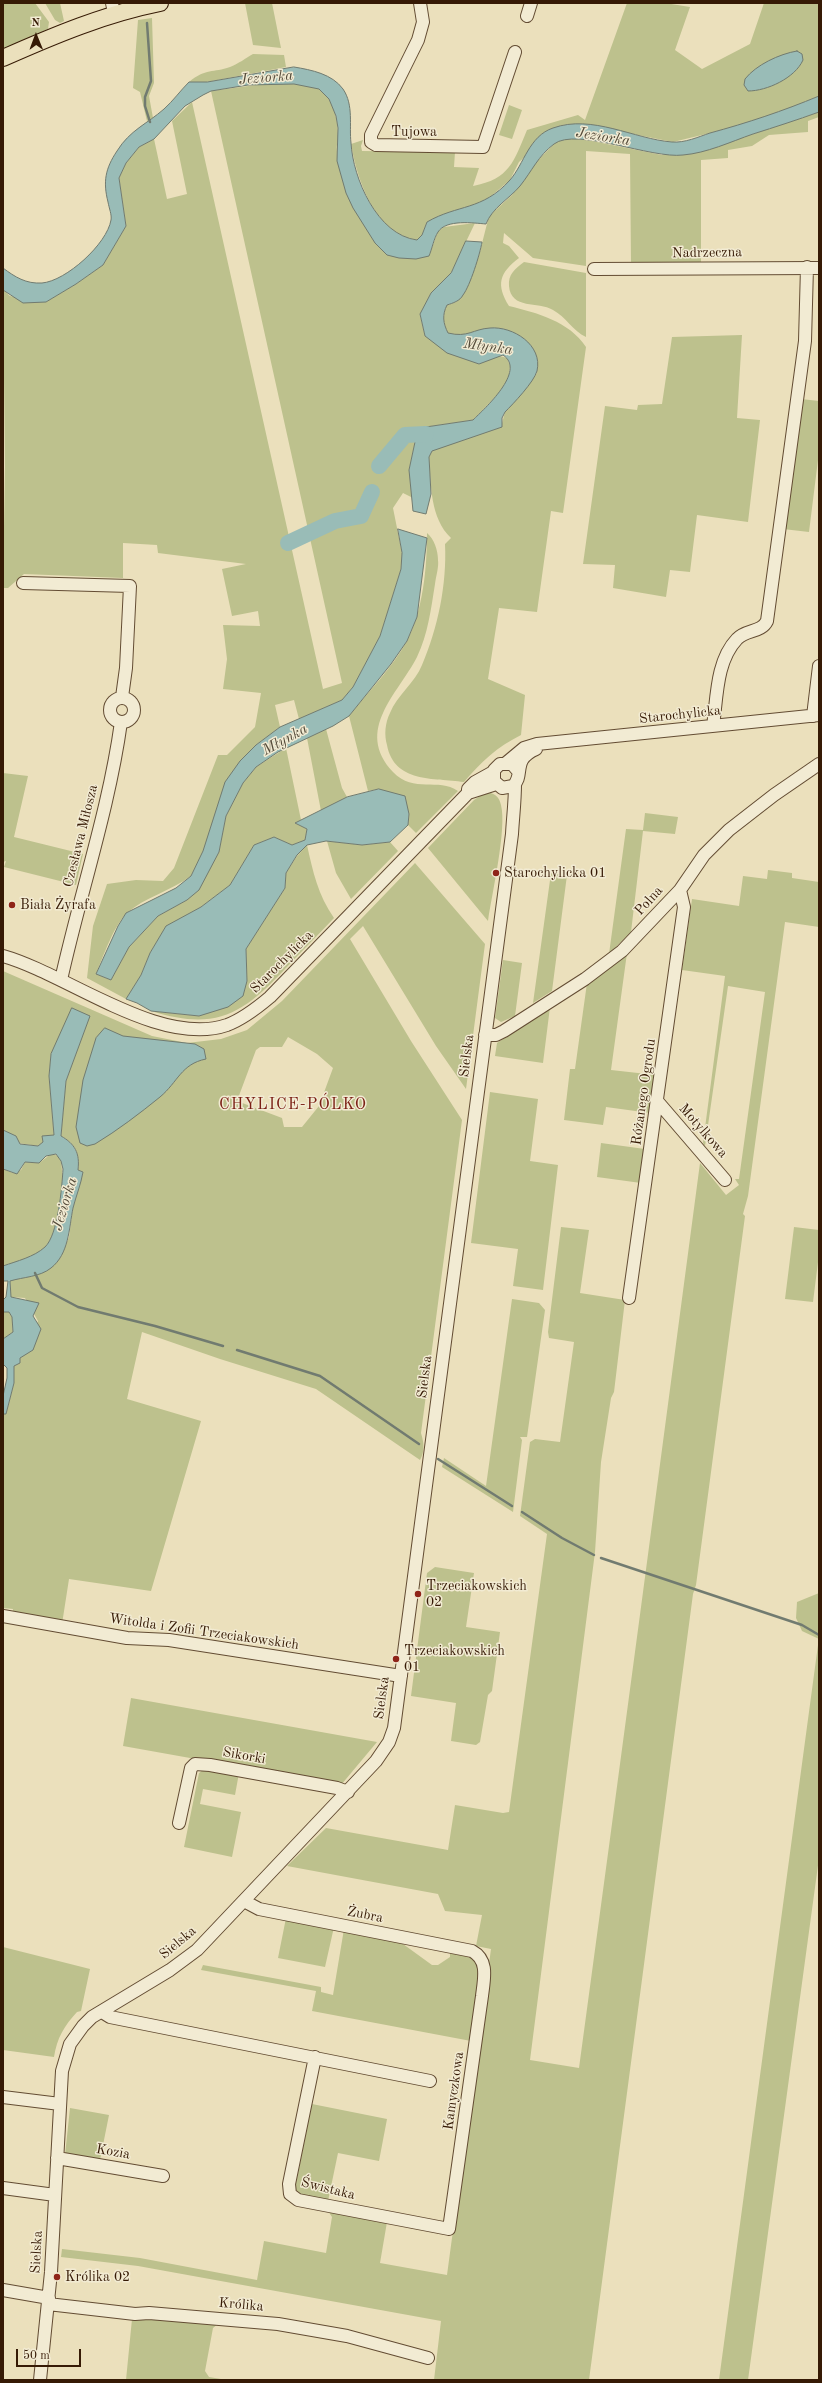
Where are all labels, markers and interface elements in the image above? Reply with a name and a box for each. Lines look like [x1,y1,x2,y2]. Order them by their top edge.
north arrow [16,16,56,56]
text: N [31,18,40,29]
water label: Jeziorka [238,67,294,89]
street label: Tujowa [391,124,437,140]
water label: Jeziorka [575,124,631,150]
street label: Nadrzeczna [672,244,742,262]
water label: Młynka [462,335,514,359]
street label: Starochylicka [638,702,722,728]
water label: Młynka [259,720,311,760]
street label: Czesława Miłosza [60,783,102,889]
place label: Starochylicka 01 [504,865,606,881]
marker: Starochylicka 01 [491,868,501,878]
street label: Polna [631,883,667,919]
place label: Biała Żyrafa [20,897,96,913]
marker: Biała Żyrafa [7,900,17,910]
street label: Starochylicka [247,927,317,997]
street label: Sielska [456,1034,478,1078]
street label: Różanego Ogrodu [628,1038,660,1146]
district label: CHYLICE-PÓLKO [219,1095,367,1115]
street label: Motylkowa [675,1101,731,1161]
water label: Jeziorka [48,1175,82,1233]
street label: Sielska [414,1355,436,1399]
place label: Trzeciakowskich 02 [426,1578,527,1610]
marker: Trzeciakowskich 02 [413,1589,423,1599]
street label: Witolda i Zofii Trzeciakowskich [108,1610,300,1654]
place label: Trzeciakowskich 01 [404,1643,505,1676]
marker: Trzeciakowskich 01 [391,1654,401,1664]
street label: Sielska [371,1676,393,1720]
street label: Sikorki [221,1744,267,1768]
street label: Żubra [346,1903,384,1927]
street label: Sielska [156,1923,200,1963]
street label: Kamyczkowa [440,2051,468,2131]
street label: Kozia [95,2141,131,2163]
street label: Świstaka [299,2174,357,2204]
street label: Sielska [27,2230,47,2274]
place label: Królika 02 [65,2269,130,2285]
marker: Królika 02 [52,2272,62,2282]
street label: Królika [218,2295,264,2315]
scale bar [18,2341,83,2367]
text: 50 m [23,2350,50,2362]

